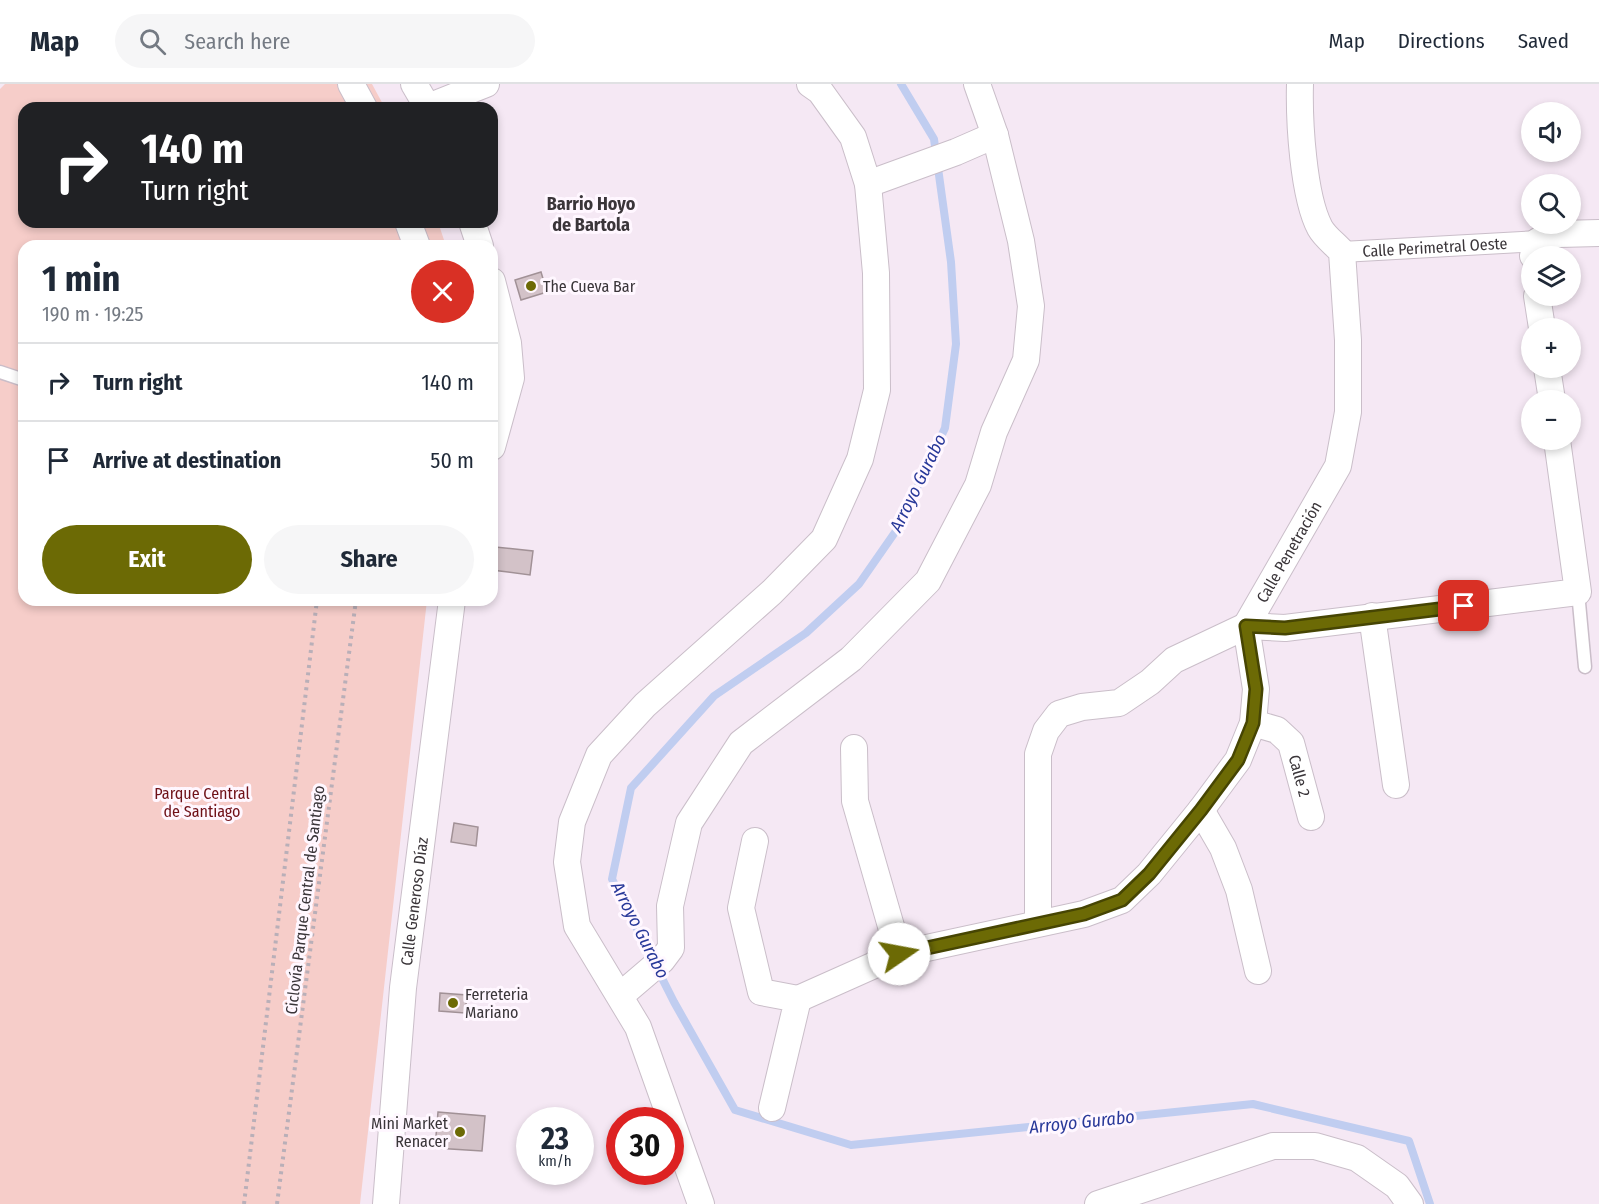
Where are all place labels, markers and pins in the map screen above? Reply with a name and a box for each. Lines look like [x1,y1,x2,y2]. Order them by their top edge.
place label: The Cueva Bar [543,277,636,296]
marker: The Cueva Bar [524,279,538,293]
pin [1438,580,1489,631]
place label: Ferreteria Mariano [465,985,528,1022]
marker: Ferreteria Mariano [446,996,460,1010]
place label: Mini Market Renacer [371,1114,449,1151]
marker: Mini Market Renacer [453,1125,467,1139]

